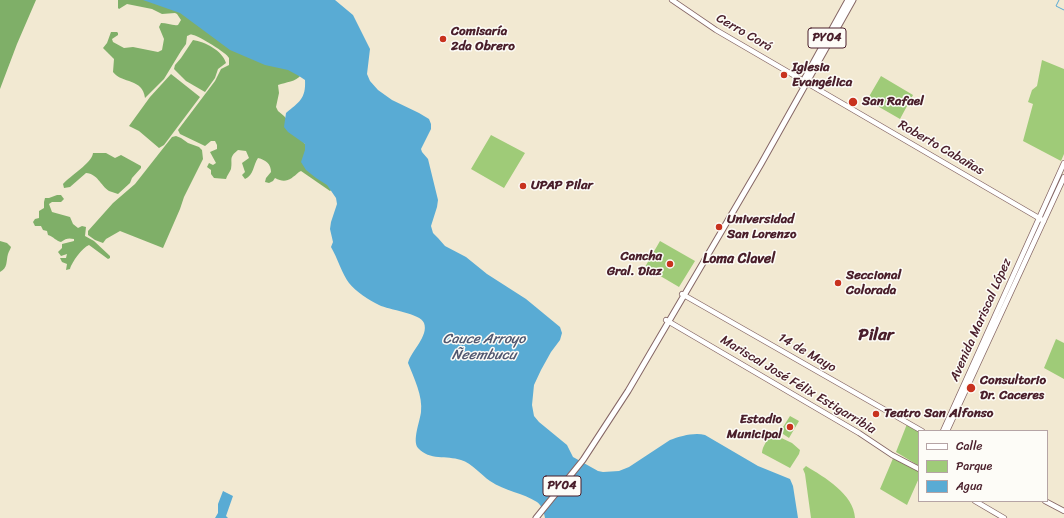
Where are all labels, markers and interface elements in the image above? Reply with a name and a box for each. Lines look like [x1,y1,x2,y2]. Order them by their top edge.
street label: Cerro Corá [713,11,775,55]
place label: Comisaría 2da Obrero [451,24,515,55]
road number: PY04 [808,28,846,48]
marker: Comisaría 2da Obrero [438,34,448,44]
place label: Iglesia Evangélica [792,60,852,91]
marker: Iglesia Evangélica [779,70,789,80]
place label: San Rafael [862,94,924,110]
marker: San Rafael [847,96,859,108]
street label: Roberto Cabañas [895,117,987,179]
place label: UPAP Pilar [531,178,593,194]
marker: UPAP Pilar [518,181,528,191]
place label: Universidad San Lorenzo [727,212,796,243]
marker: Universidad San Lorenzo [714,222,724,232]
place label: Cancha Gral. Diaz [607,249,662,280]
district label: Loma Clavel [703,251,775,267]
street label: Avenida Mariscal López [947,256,1015,384]
marker: Cancha Gral. Diaz [665,259,675,269]
place label: Seccional Colorada [846,268,901,299]
marker: Seccional Colorada [833,278,843,288]
district label: Pilar [858,326,894,346]
street label: 14 de Mayo [775,330,839,376]
water label: Cauce Arroyo Ñeembucu [443,331,525,364]
street label: Mariscal José Félix Estigarribia [717,332,879,438]
place label: Consultorio Dr. Caceres [980,373,1046,404]
marker: Consultorio Dr. Caceres [965,382,977,394]
place label: Teatro San Alfonso [884,406,993,422]
marker: Teatro San Alfonso [871,409,881,419]
place label: Estadio Municipal [727,412,782,443]
marker: Estadio Municipal [785,422,795,432]
legend [918,430,1048,502]
text: Calle [956,435,983,457]
text: Parque [956,455,992,477]
text: Agua [956,475,982,497]
road number: PY04 [543,476,581,496]

